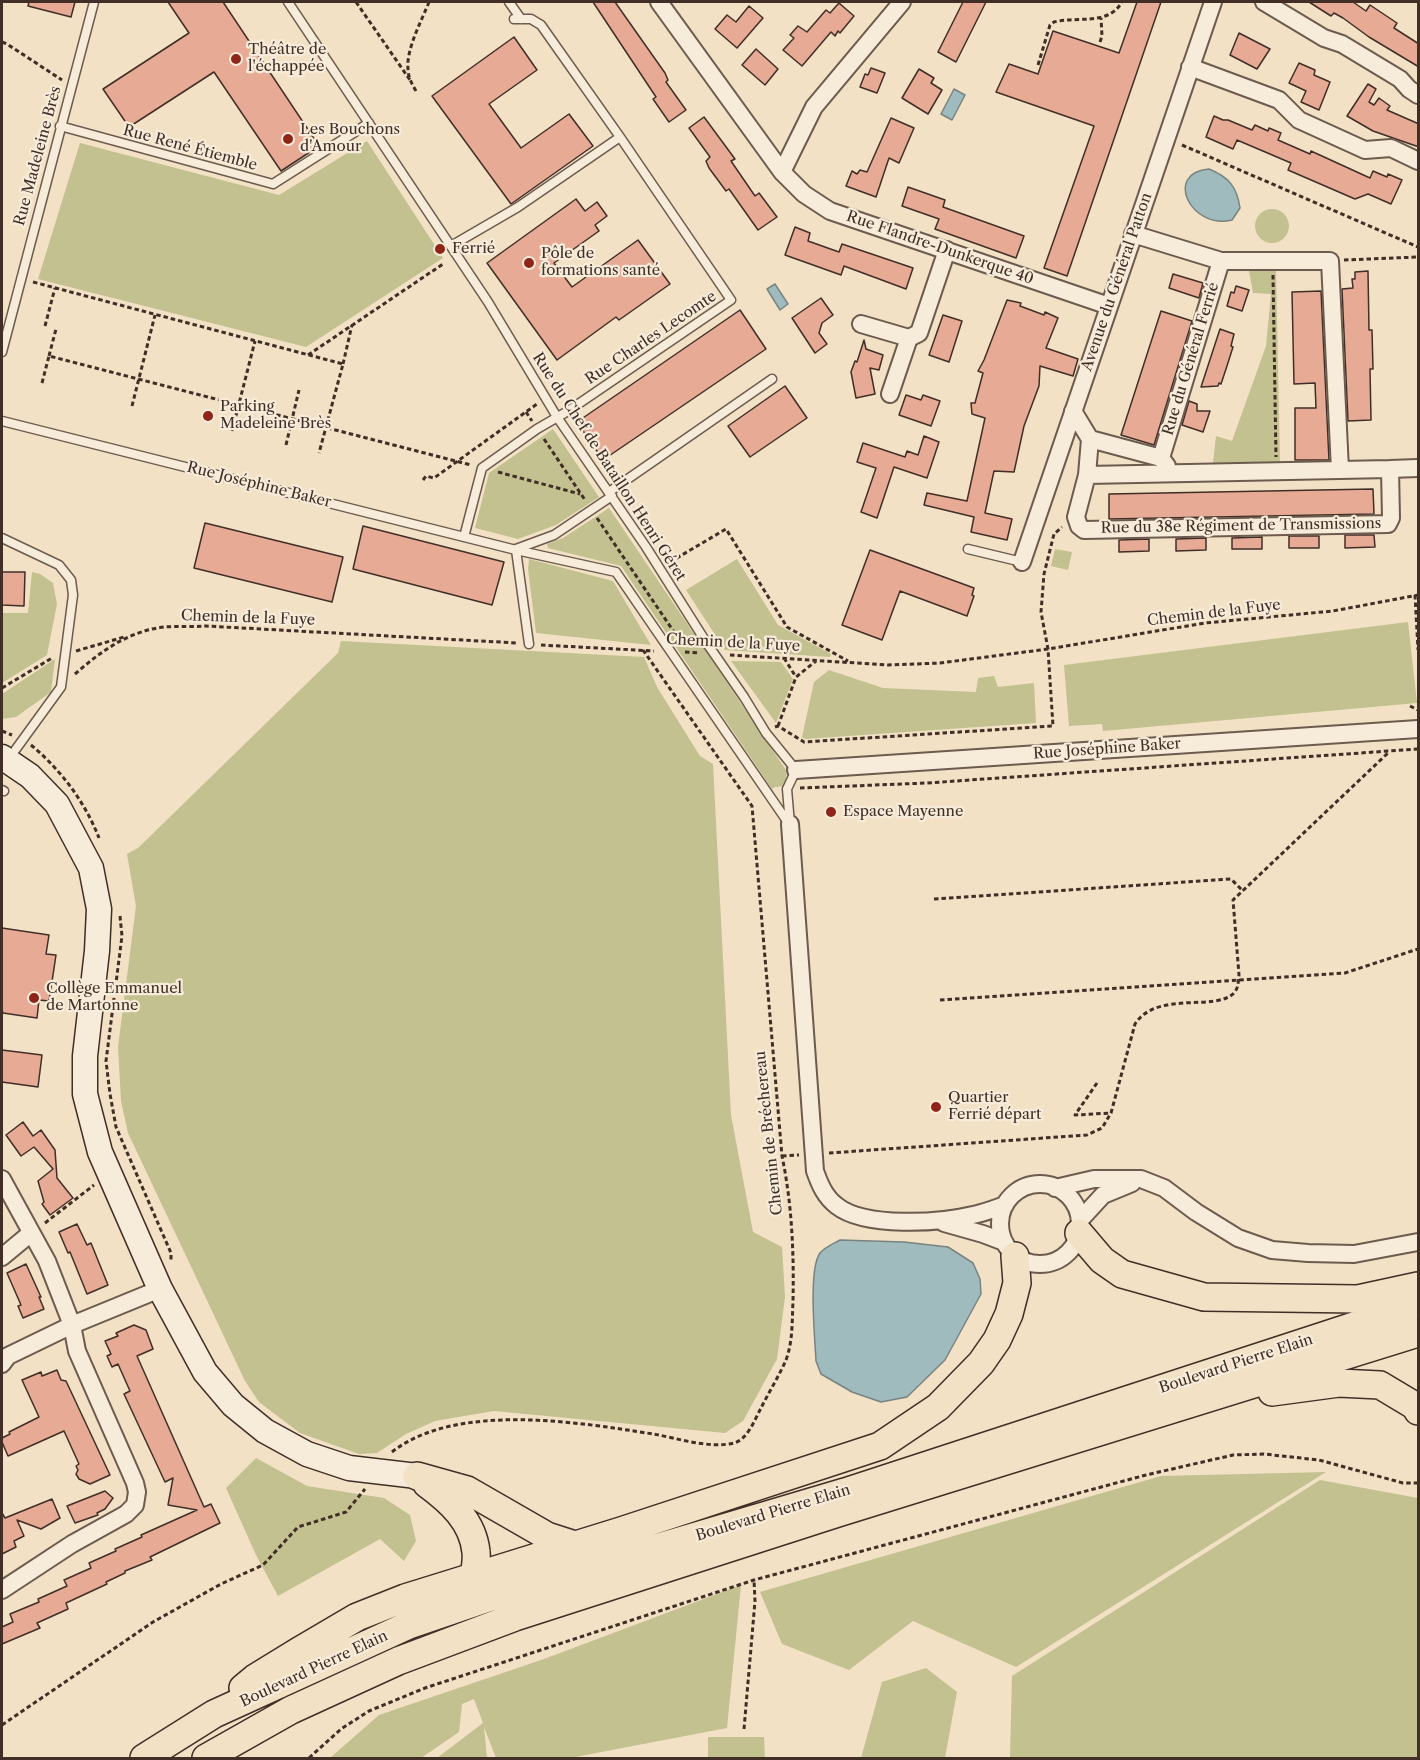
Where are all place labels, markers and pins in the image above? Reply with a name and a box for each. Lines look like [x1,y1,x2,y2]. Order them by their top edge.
place label: Théâtre de l'échappée [248,41,326,76]
marker: Théâtre de l'échappée [229,52,243,66]
place label: Les Bouchons d'Amour [300,121,400,156]
marker: Les Bouchons d'Amour [281,132,295,146]
place label: Ferrié [452,240,495,258]
marker: Ferrié [433,242,447,256]
place label: Pôle de formations santé [541,245,660,280]
marker: Pôle de formations santé [522,256,536,270]
place label: Parking Madeleine Brès [220,398,331,433]
marker: Parking Madeleine Brès [201,409,215,423]
place label: Espace Mayenne [843,803,963,821]
marker: Espace Mayenne [824,805,838,819]
place label: Collège Emmanuel de Martonne [46,980,182,1015]
marker: Collège Emmanuel de Martonne [27,991,41,1005]
place label: Quartier Ferrié départ [948,1089,1041,1124]
marker: Quartier Ferrié départ [929,1100,943,1114]

